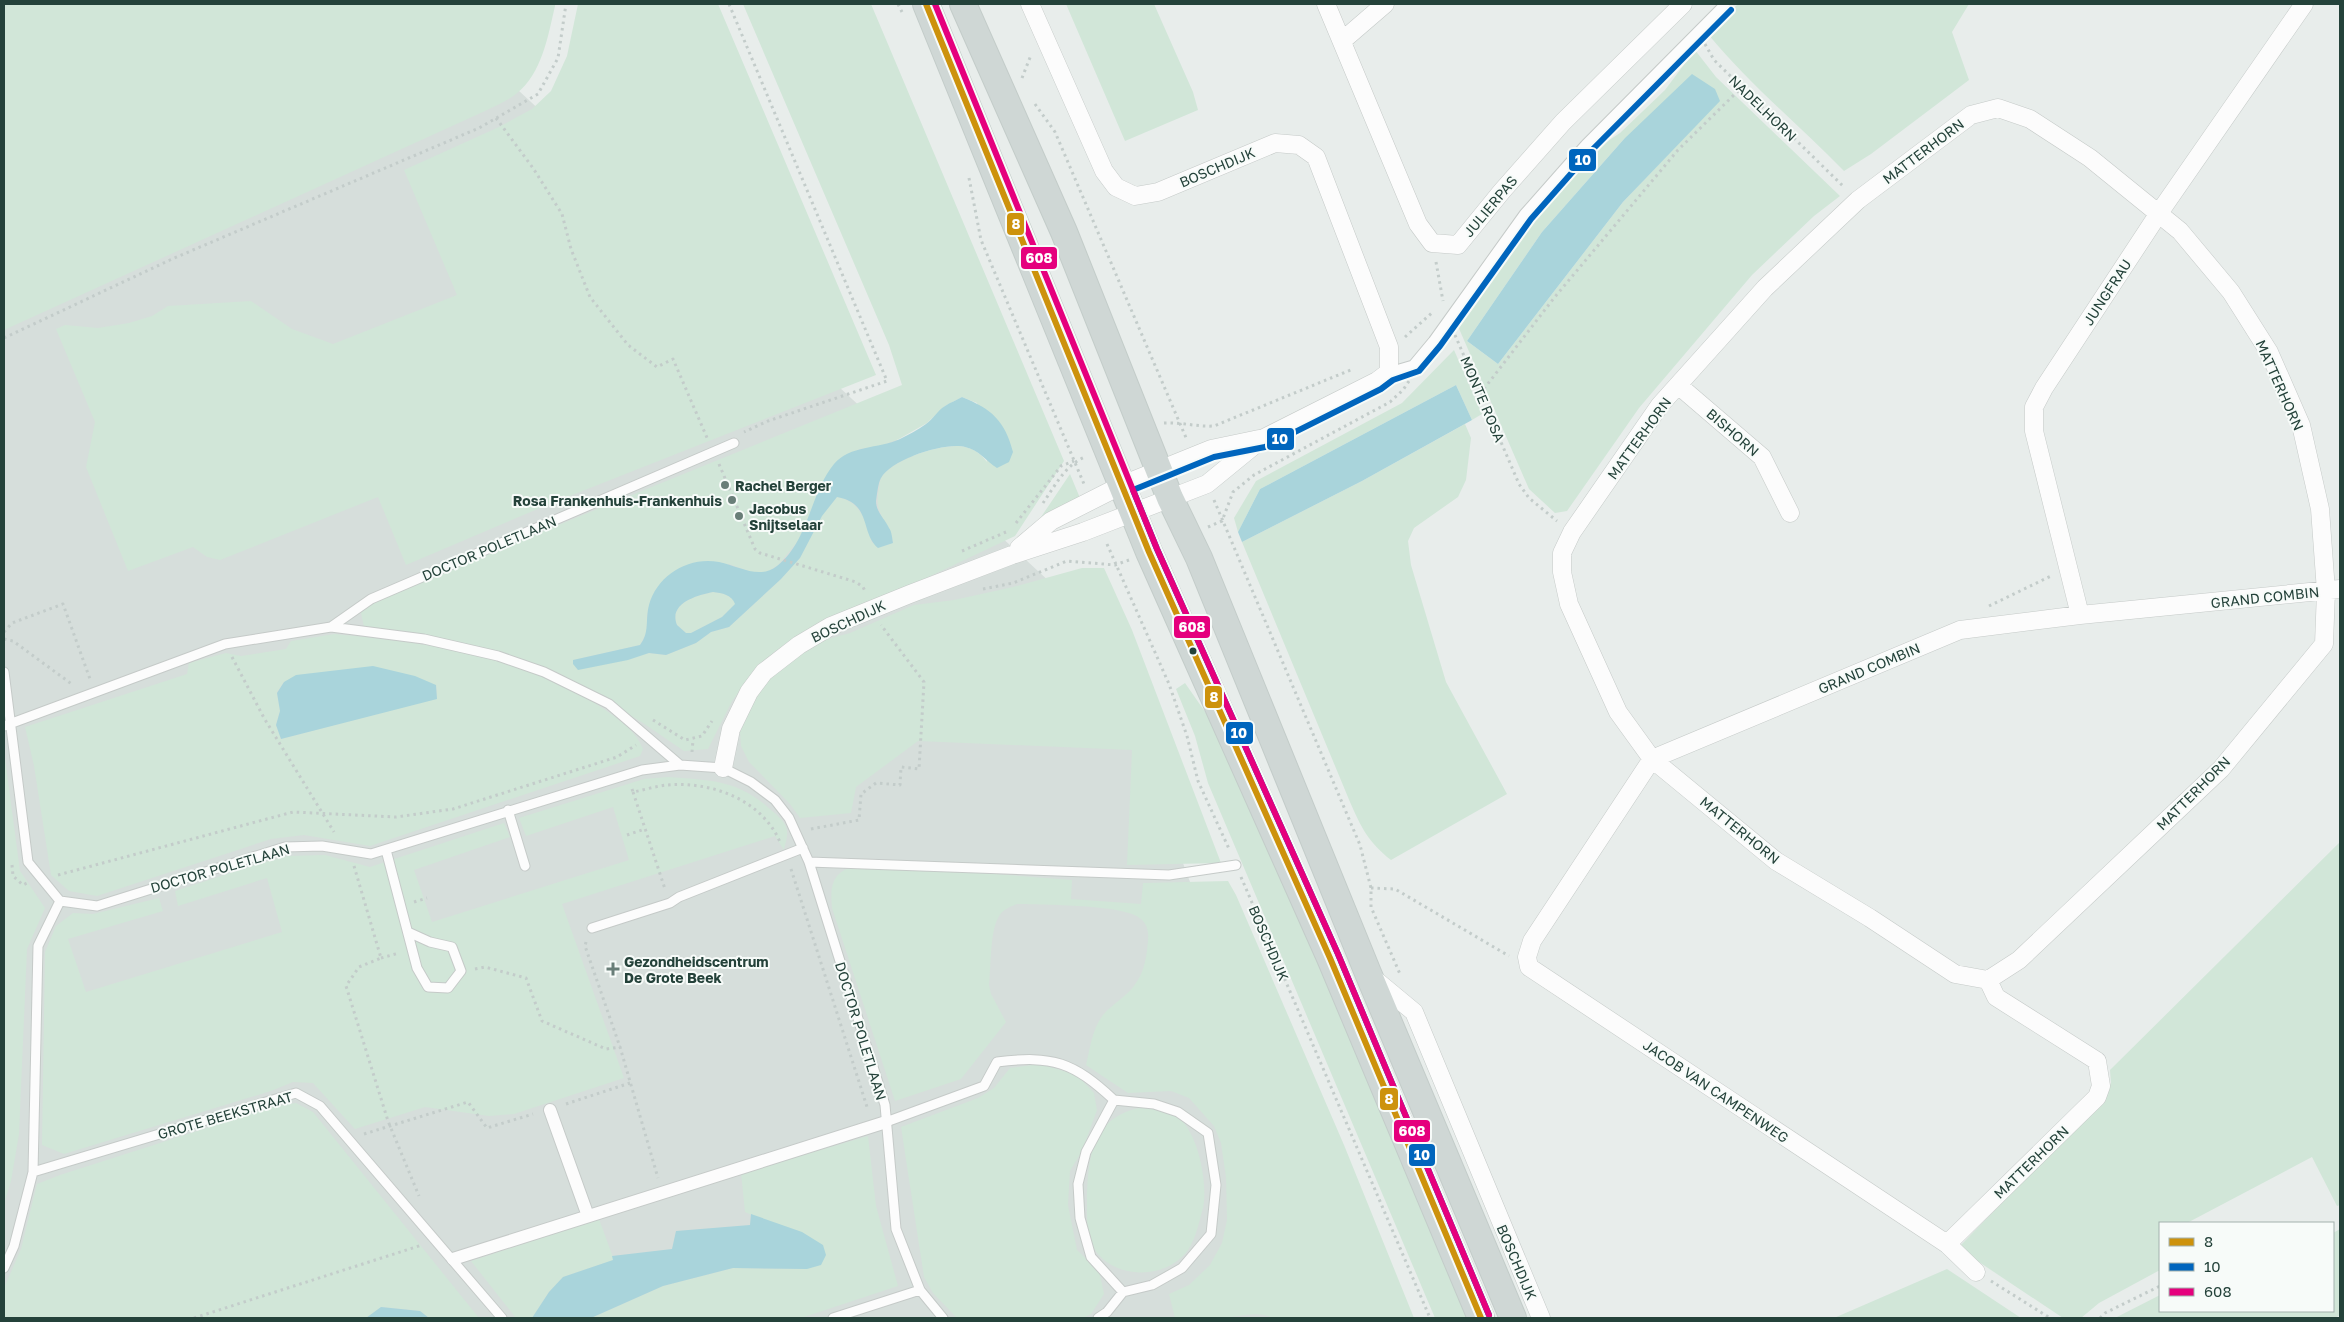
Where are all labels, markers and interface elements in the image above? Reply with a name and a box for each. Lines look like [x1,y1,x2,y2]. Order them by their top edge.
street label: NADELHORN [1726,71,1800,145]
street label: MATTERHORN [1879,115,1967,187]
street label: BOSCHDIJK [1177,143,1258,191]
line badge: 10 [1568,148,1597,172]
text: 10 [1575,151,1591,168]
street label: JULIERPAS [1459,172,1521,240]
line badge: 8 [1006,212,1025,236]
text: 8 [1012,215,1021,232]
line badge: 608 [1020,246,1058,270]
text: 608 [1026,249,1053,266]
street label: JUNGFRAU [2079,256,2135,328]
street label: MATTERHORN [2252,337,2308,433]
street label: MONTE ROSA [1457,353,1509,445]
street label: MATTERHORN [1603,394,1675,482]
street label: BISHORN [1703,405,1763,459]
line badge: 10 [1266,427,1295,451]
text: 10 [1272,430,1288,447]
place label: Rachel Berger [735,477,832,494]
marker: Rachel Berger [719,479,731,491]
place label: Rosa Frankenhuis-Frankenhuis [513,492,722,509]
marker: Rosa Frankenhuis-Frankenhuis [726,494,738,506]
place label: Jacobus Snijtselaar [749,500,823,533]
marker: Jacobus Snijtselaar [733,510,745,522]
street label: DOCTOR POLETLAAN [419,512,559,584]
street label: GRAND COMBIN [2210,583,2320,611]
street label: BOSCHDIJK [808,596,888,646]
line badge: 608 [1173,615,1211,639]
text: 608 [1179,618,1206,635]
street label: GRAND COMBIN [1815,639,1923,697]
unlabelled marker [1188,646,1198,656]
line badge: 8 [1204,685,1223,709]
text: 8 [1210,688,1219,705]
line badge: 10 [1225,721,1254,745]
text: 10 [1231,724,1247,741]
street label: MATTERHORN [2153,753,2233,833]
street label: MATTERHORN [1697,793,1783,867]
street label: DOCTOR POLETLAAN [148,840,292,896]
street label: BOSCHDIJK [1245,903,1293,984]
place label: Gezondheidscentrum De Grote Beek [624,953,768,986]
street label: DOCTOR POLETLAAN [832,960,890,1102]
marker: Gezondheidscentrum De Grote Beek [606,962,620,976]
street label: JACOB VAN CAMPENWEG [1640,1036,1792,1146]
street label: GROTE BEEKSTRAAT [156,1087,295,1142]
line badge: 8 [1379,1087,1399,1111]
text: 8 [1385,1090,1394,1107]
line badge: 608 [1393,1119,1431,1143]
text: 608 [1399,1122,1426,1139]
street label: MATTERHORN [1990,1122,2072,1202]
line badge: 10 [1408,1143,1436,1167]
text: 10 [1414,1146,1430,1163]
street label: BOSCHDIJK [1493,1222,1541,1303]
legend [2159,1222,2334,1312]
text: 8 [2204,1232,2213,1250]
text: 10 [2204,1257,2221,1275]
text: 608 [2204,1282,2232,1300]

